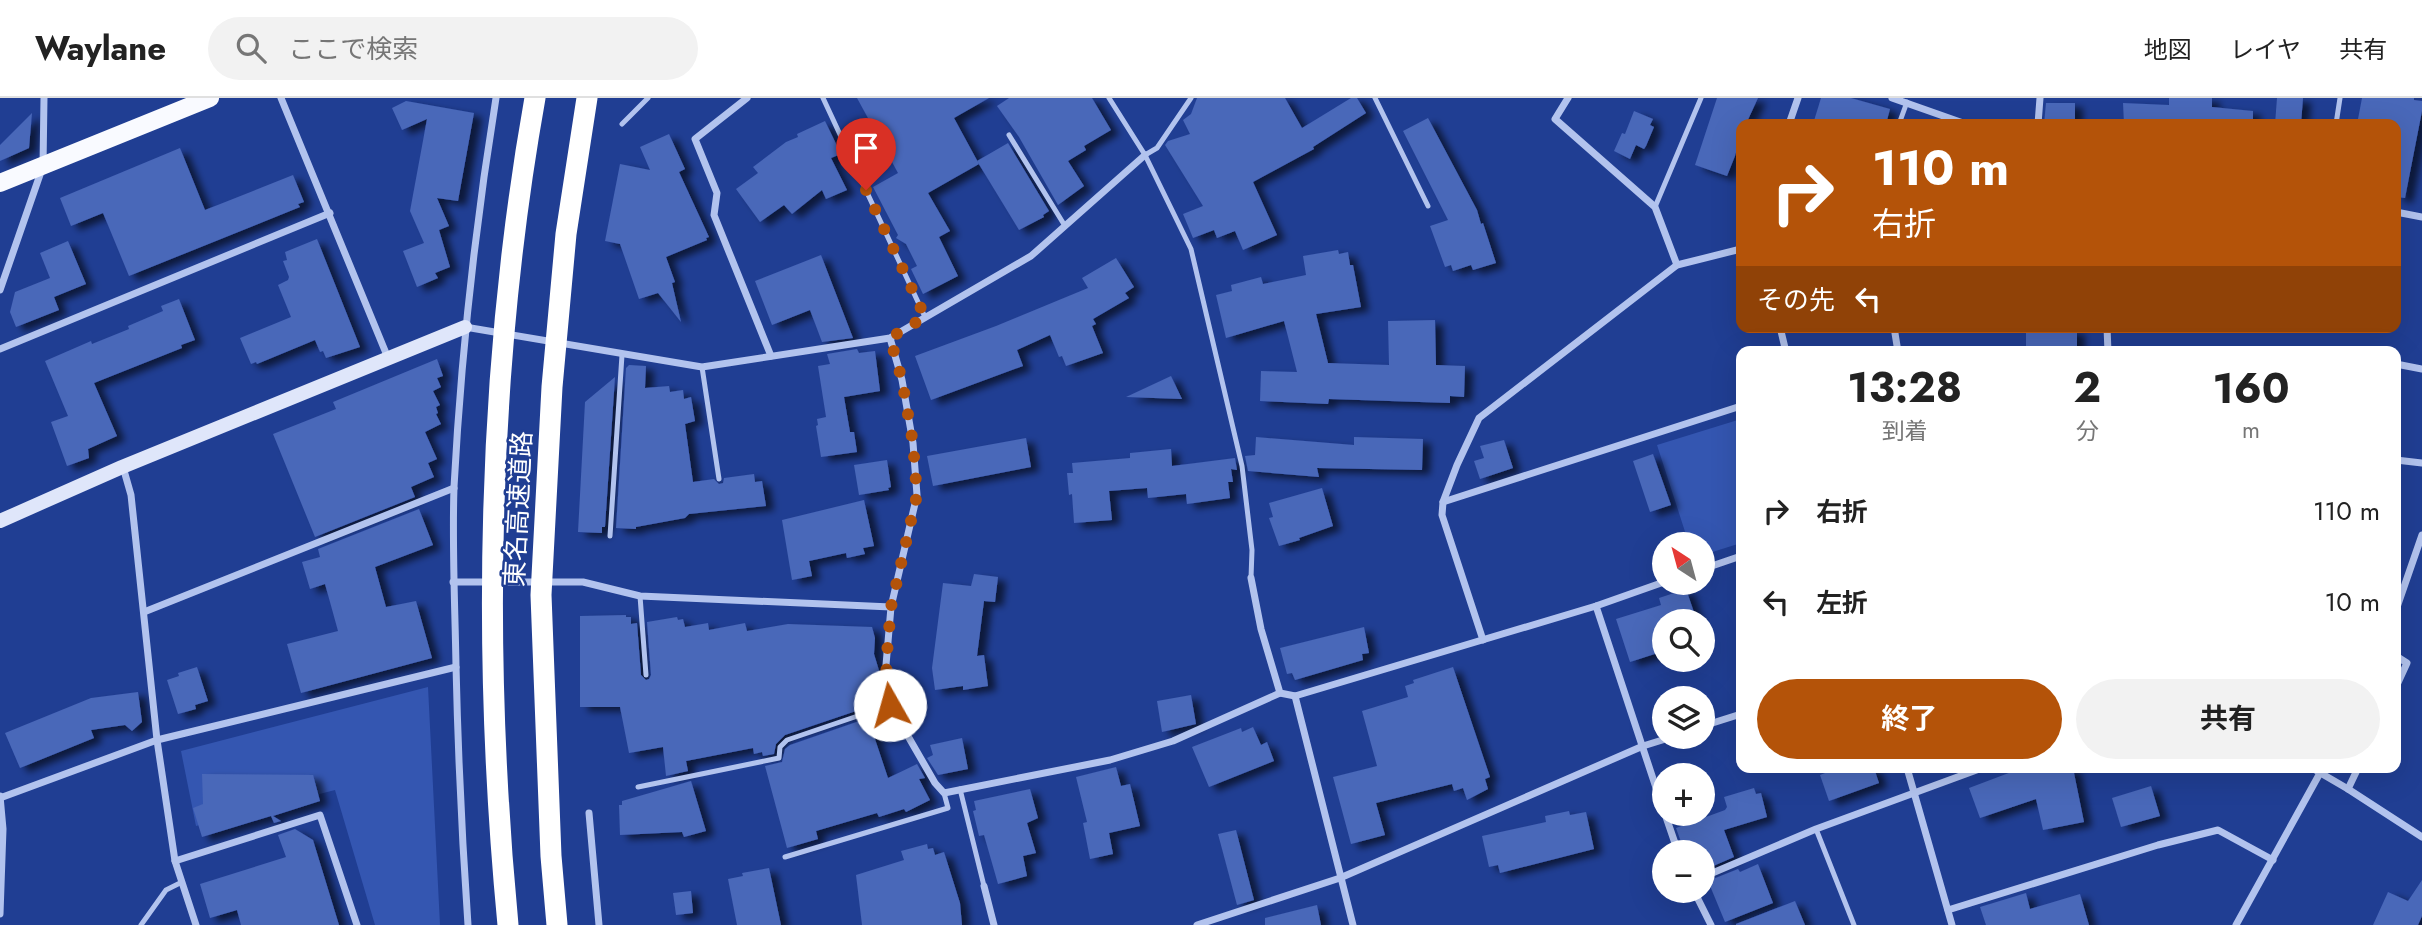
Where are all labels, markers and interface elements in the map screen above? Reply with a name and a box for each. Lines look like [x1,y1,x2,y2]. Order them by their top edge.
search box [208,17,698,80]
text: Waylane [35,25,166,72]
icon: search [232,29,270,67]
text: ここで検索 [288,30,418,68]
text: 地図 [2144,32,2192,67]
text: レイヤ [2230,32,2301,67]
text: 共有 [2339,32,2387,67]
pin [836,118,896,190]
icon: arrive [847,129,885,167]
text: 110 m [1872,133,2009,203]
icon: right [1757,147,1848,238]
text: 右折 [1872,201,1936,247]
icon: left [1849,280,1887,318]
text: その先 [1757,281,1835,319]
text: 13:28 [1847,357,1962,418]
text: 2 [2074,357,2101,418]
text: 160 [2212,358,2290,419]
text: m [2242,413,2260,447]
text: 到着 [1882,414,1928,448]
text: 分 [2076,414,2099,448]
street label: 東名高速道路 [495,430,541,588]
icon: right [1757,492,1795,530]
text: 110 m [2313,492,2380,530]
text: 右折 [1816,493,1868,531]
north arrow [1652,532,1715,595]
map controls [1652,532,1715,903]
icon: left [1757,583,1795,621]
text: 10 m [2325,583,2380,621]
text: 左折 [1816,584,1868,622]
button: search [1652,609,1715,672]
position arrow [853,668,927,742]
button: 終了 [1757,679,2062,759]
button: 共有 [2076,679,2380,759]
button: layers [1652,686,1715,749]
button: + [1652,763,1715,826]
button: − [1652,840,1715,903]

